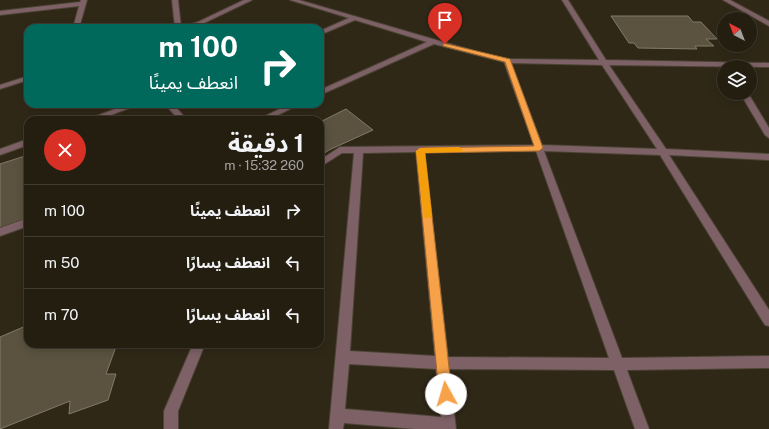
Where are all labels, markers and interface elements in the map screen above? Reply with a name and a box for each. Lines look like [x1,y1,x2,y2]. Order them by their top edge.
pin [428,3,462,44]
icon: arrive [434,9,456,31]
north arrow [717,12,757,52]
map controls [717,12,757,100]
text: 100 m [159,30,238,63]
icon: right [252,40,304,92]
button: layers [717,60,757,100]
text: انعطف يمينًا [149,72,238,93]
button: close [44,129,86,171]
text: 1 دقيقة [228,129,304,157]
text: 260 m · 15:32 [224,158,304,173]
icon: right [282,200,304,222]
text: 100 m [44,202,85,219]
text: انعطف يمينًا [190,202,270,219]
icon: left [282,252,304,274]
text: 50 m [44,254,79,271]
text: انعطف يسارًا [186,254,270,271]
icon: left [282,304,304,326]
text: 70 m [44,306,79,323]
text: انعطف يسارًا [186,306,270,323]
position arrow [425,373,467,415]

